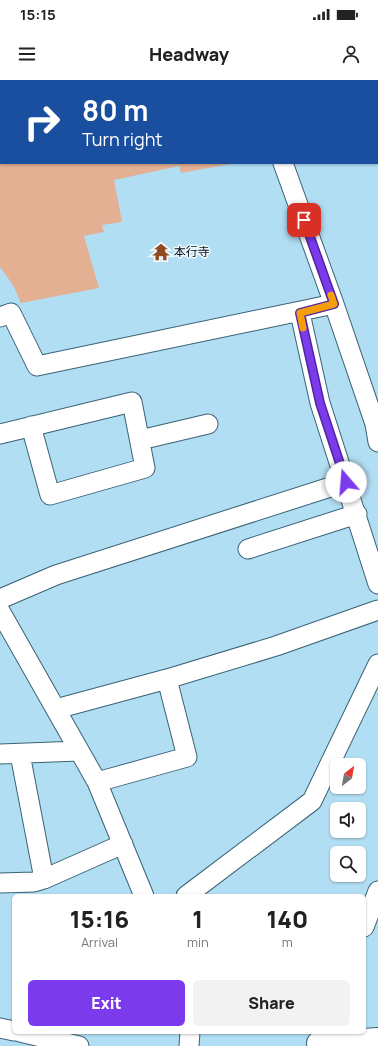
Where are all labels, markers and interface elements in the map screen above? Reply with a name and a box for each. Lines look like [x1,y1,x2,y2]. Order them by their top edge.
text: 15:15 [20,4,56,25]
text: Headway [149,42,229,66]
icon: menu [16,43,38,65]
icon: person [340,43,362,65]
text: 80 m [82,91,148,129]
icon: right [16,96,68,148]
text: Turn right [82,127,163,151]
pin [287,203,321,237]
icon: arrive [293,209,315,231]
temple icon: 本行寺 [151,242,171,262]
place label: 本行寺 [174,243,210,260]
position arrow [325,461,367,503]
north arrow [330,758,366,794]
map controls [330,758,366,882]
button: sound [330,802,366,838]
button: search [330,846,366,882]
text: 15:16 [70,902,129,935]
text: 1 [192,902,203,935]
text: 140 [266,902,308,935]
text: Arrival [81,933,118,951]
text: min [187,933,209,951]
text: m [282,933,293,951]
button: Exit [28,980,185,1026]
button: Share [193,980,350,1026]

